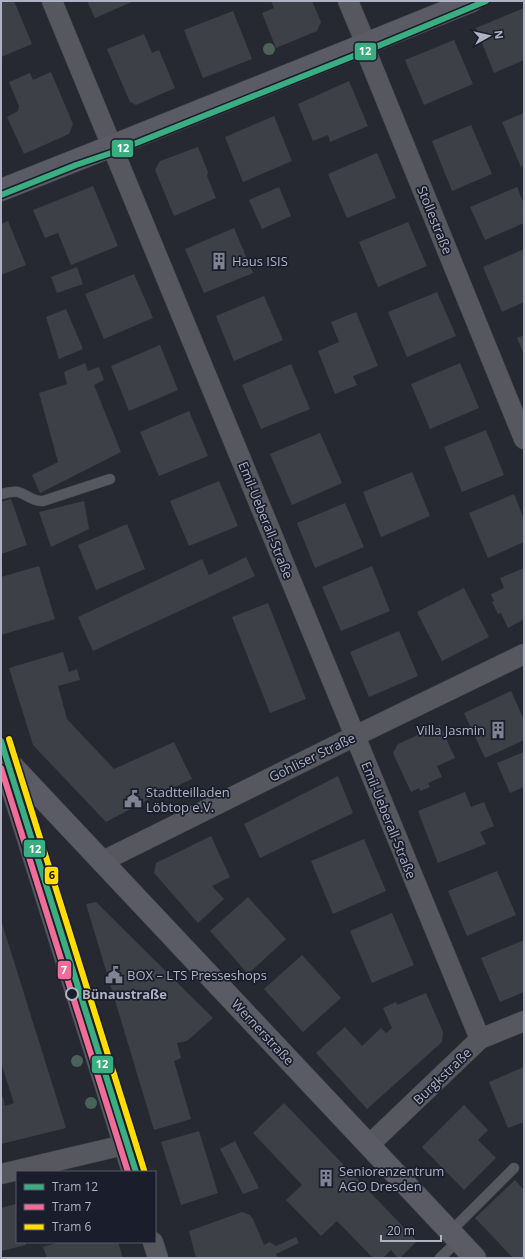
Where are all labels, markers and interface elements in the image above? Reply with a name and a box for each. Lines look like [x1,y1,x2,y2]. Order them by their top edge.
north arrow [469,16,509,56]
text: N [491,29,507,40]
line badge: 12 [354,42,377,61]
text: 12 [359,43,371,58]
line badge: 12 [111,139,134,158]
text: 12 [117,140,129,155]
street label: Stollestraße [413,183,457,257]
building icon: Haus ISIS [209,251,229,271]
place label: Haus ISIS [232,252,288,270]
street label: Emil-Ueberall-Straße [234,459,298,581]
building icon: Villa Jasmin [488,720,508,740]
place label: Villa Jasmin [417,721,485,739]
street label: Gohliser Straße [266,728,358,786]
street label: Emil-Ueberall-Straße [357,759,421,881]
place label: Stadtteilladen Löbtop e.V. [146,783,230,816]
public building icon: Stadtteilladen Löbtop e.V. [123,789,143,809]
line badge: 12 [23,839,46,858]
text: 12 [29,841,41,856]
line badge: 6 [44,866,59,885]
text: 6 [49,867,55,882]
line badge: 7 [57,960,72,980]
text: 7 [61,962,67,977]
public building icon: BOX – LTS Presseshops [104,965,124,985]
place label: BOX – LTS Presseshops [127,966,267,984]
place label: Bünaustraße [82,985,167,1003]
marker: Bünaustraße [65,987,79,1001]
street label: Wernerstraße [228,995,298,1069]
street label: Burgkstraße [409,1044,475,1108]
line badge: 12 [91,1055,114,1074]
text: 12 [96,1056,108,1071]
place label: Seniorenzentrum AGO Dresden [339,1162,444,1195]
building icon: Seniorenzentrum AGO Dresden [316,1168,336,1188]
legend [16,1171,156,1243]
text: Tram 12 [52,1178,98,1195]
text: Tram 7 [52,1198,91,1215]
scale bar [381,1217,441,1243]
text: Tram 6 [52,1218,91,1235]
text: 20 m [387,1222,415,1239]

